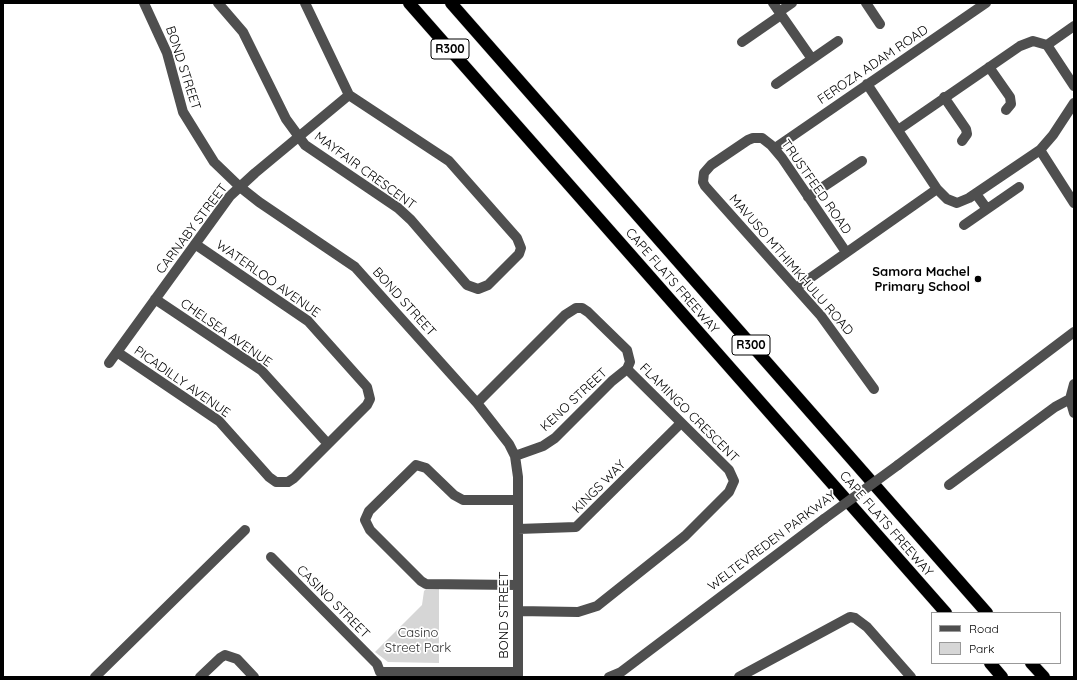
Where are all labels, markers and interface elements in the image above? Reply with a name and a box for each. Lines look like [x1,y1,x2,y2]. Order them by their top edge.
street label: FEROZA ADAM ROAD [815,22,931,108]
street label: BOND STREET [162,24,204,112]
road number: R300 [431,39,469,59]
street label: MAYFAIR CRESCENT [311,129,419,213]
street label: TRUSTFEED ROAD [777,137,855,237]
street label: CARNABY STREET [153,181,231,277]
street label: MAVUSO MTHIMKHULU ROAD [726,191,856,339]
street label: CAPE FLATS FREEWAY [622,225,722,337]
street label: WATERLOO AVENUE [213,237,323,321]
street label: BOND STREET [369,264,439,340]
place label: Samora Machel Primary School [872,264,970,295]
marker: Samora Machel Primary School [973,274,983,284]
street label: CHELSEA AVENUE [177,296,275,370]
road number: R300 [732,335,770,355]
street label: PICADILLY AVENUE [131,343,233,421]
street label: FLAMINGO CRESCENT [636,360,742,466]
street label: KENO STREET [537,365,611,435]
street label: KINGS WAY [569,457,629,517]
street label: CAPE FLATS FREEWAY [836,468,936,580]
street label: WELTEVREDEN PARKWAY [705,488,839,594]
street label: CASINO STREET [293,562,373,642]
street label: BOND STREET [496,571,512,659]
legend [931,612,1061,664]
text: Road [969,621,999,636]
park label: Casino Street Park [385,625,451,656]
text: Park [969,641,994,656]

